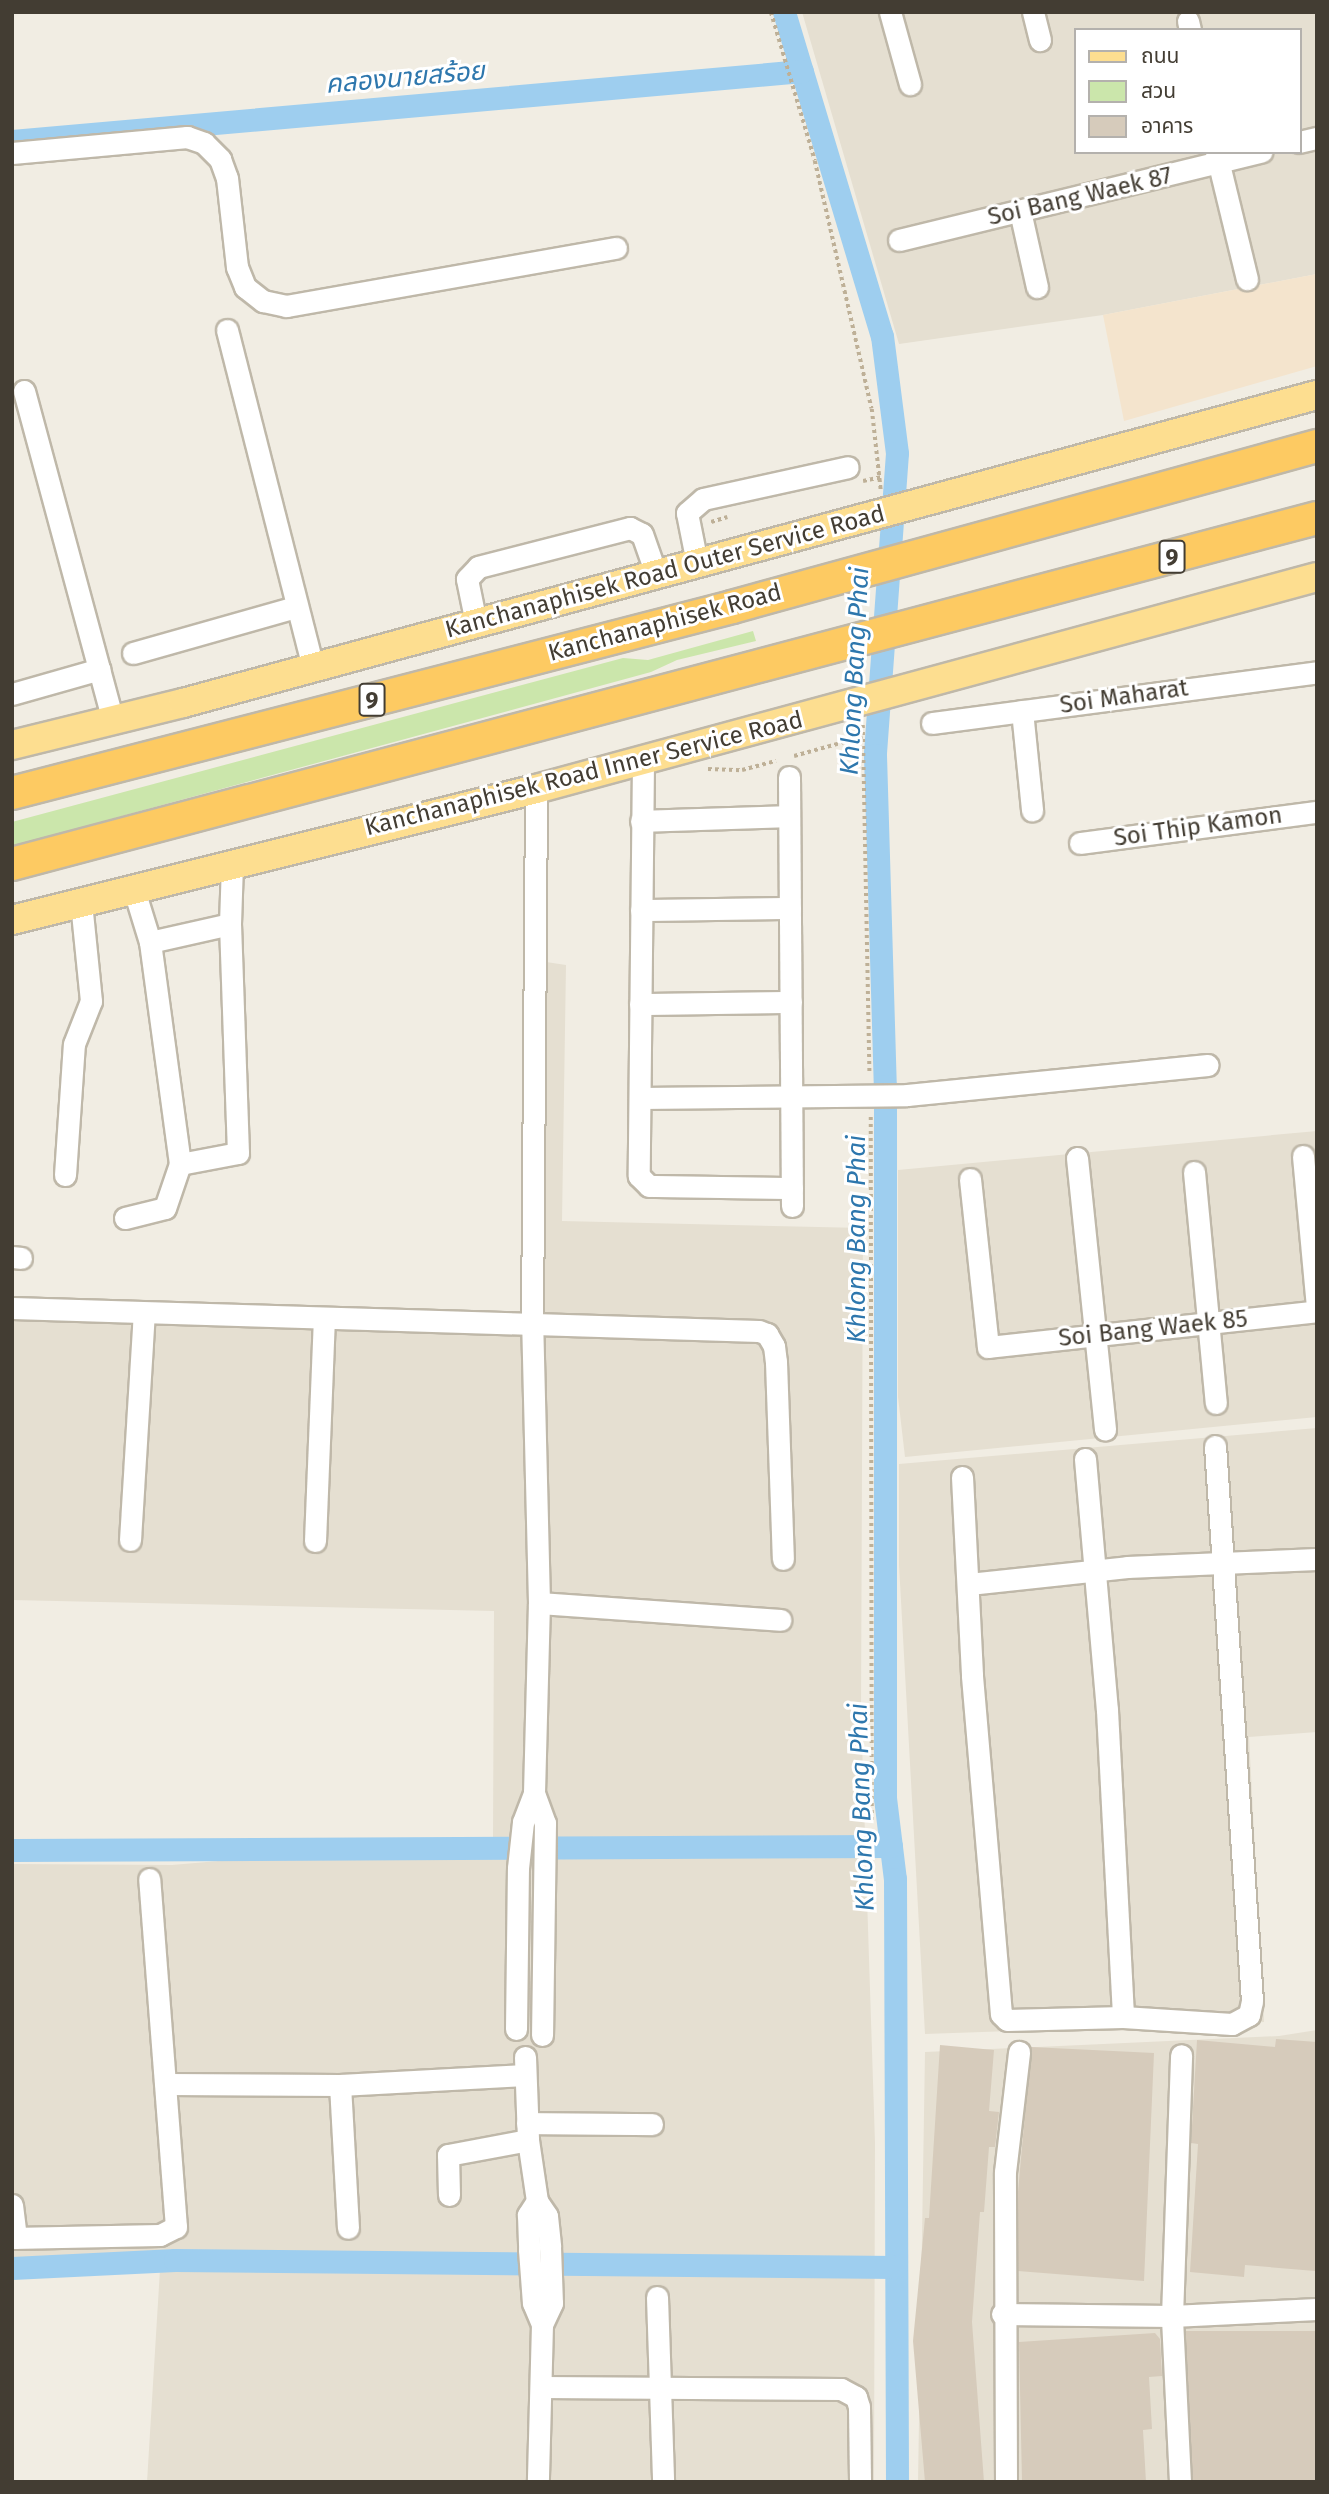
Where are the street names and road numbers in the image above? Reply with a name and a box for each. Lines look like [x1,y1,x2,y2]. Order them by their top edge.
street label: Soi Bang Waek 87 [985,162,1175,232]
street label: Kanchanaphisek Road Outer Service Road [442,499,888,645]
road number: 9 [1158,538,1186,576]
street label: Kanchanaphisek Road [545,578,785,668]
street label: Soi Maharat [1058,674,1190,720]
road number: 9 [358,680,386,720]
street label: Kanchanaphisek Road Inner Service Road [362,706,806,842]
street label: Soi Thip Kamon [1112,801,1284,853]
street label: Soi Bang Waek 85 [1057,1305,1249,1353]

